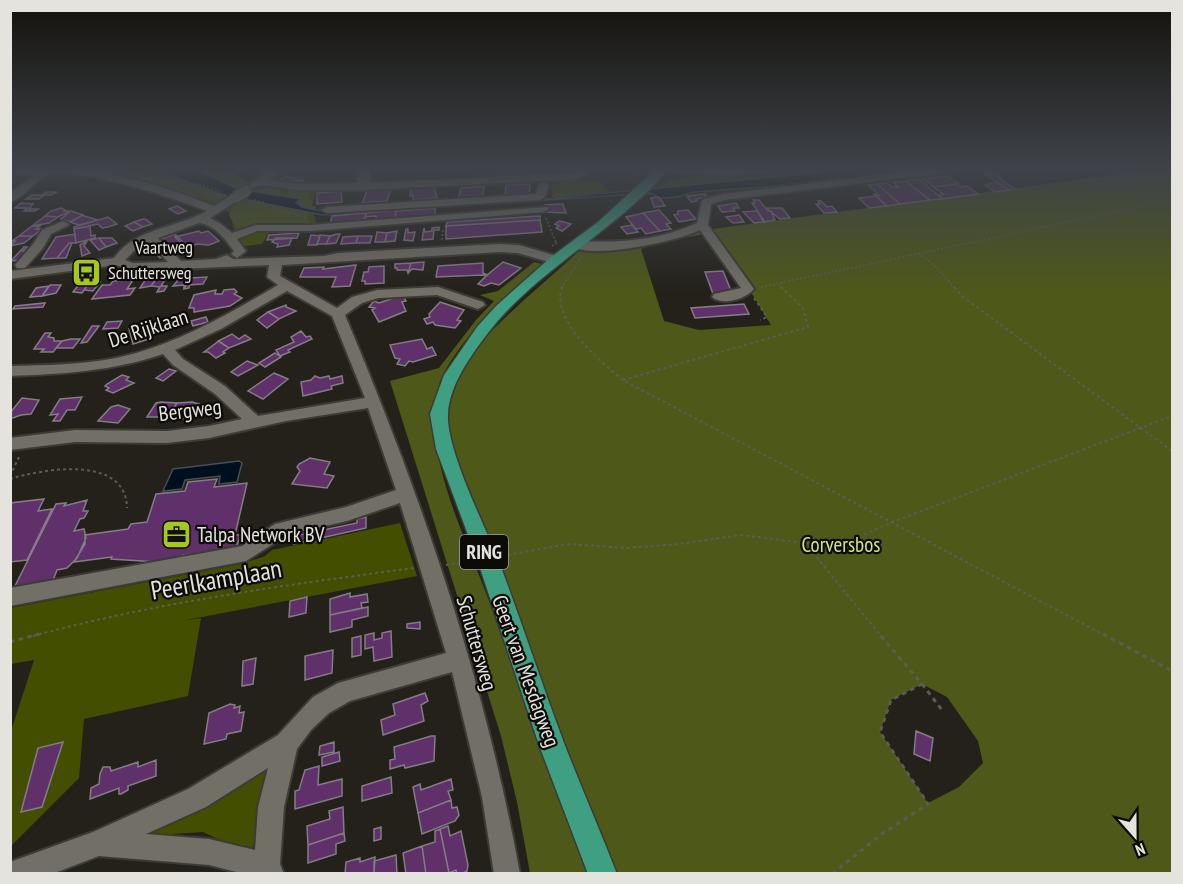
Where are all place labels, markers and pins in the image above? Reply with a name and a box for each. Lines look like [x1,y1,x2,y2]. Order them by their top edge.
bus stop icon: Schuttersweg [71,256,103,288]
place label: Schuttersweg [108,261,192,284]
office icon: Talpa Network BV [160,518,192,550]
place label: Talpa Network BV [197,521,325,548]

